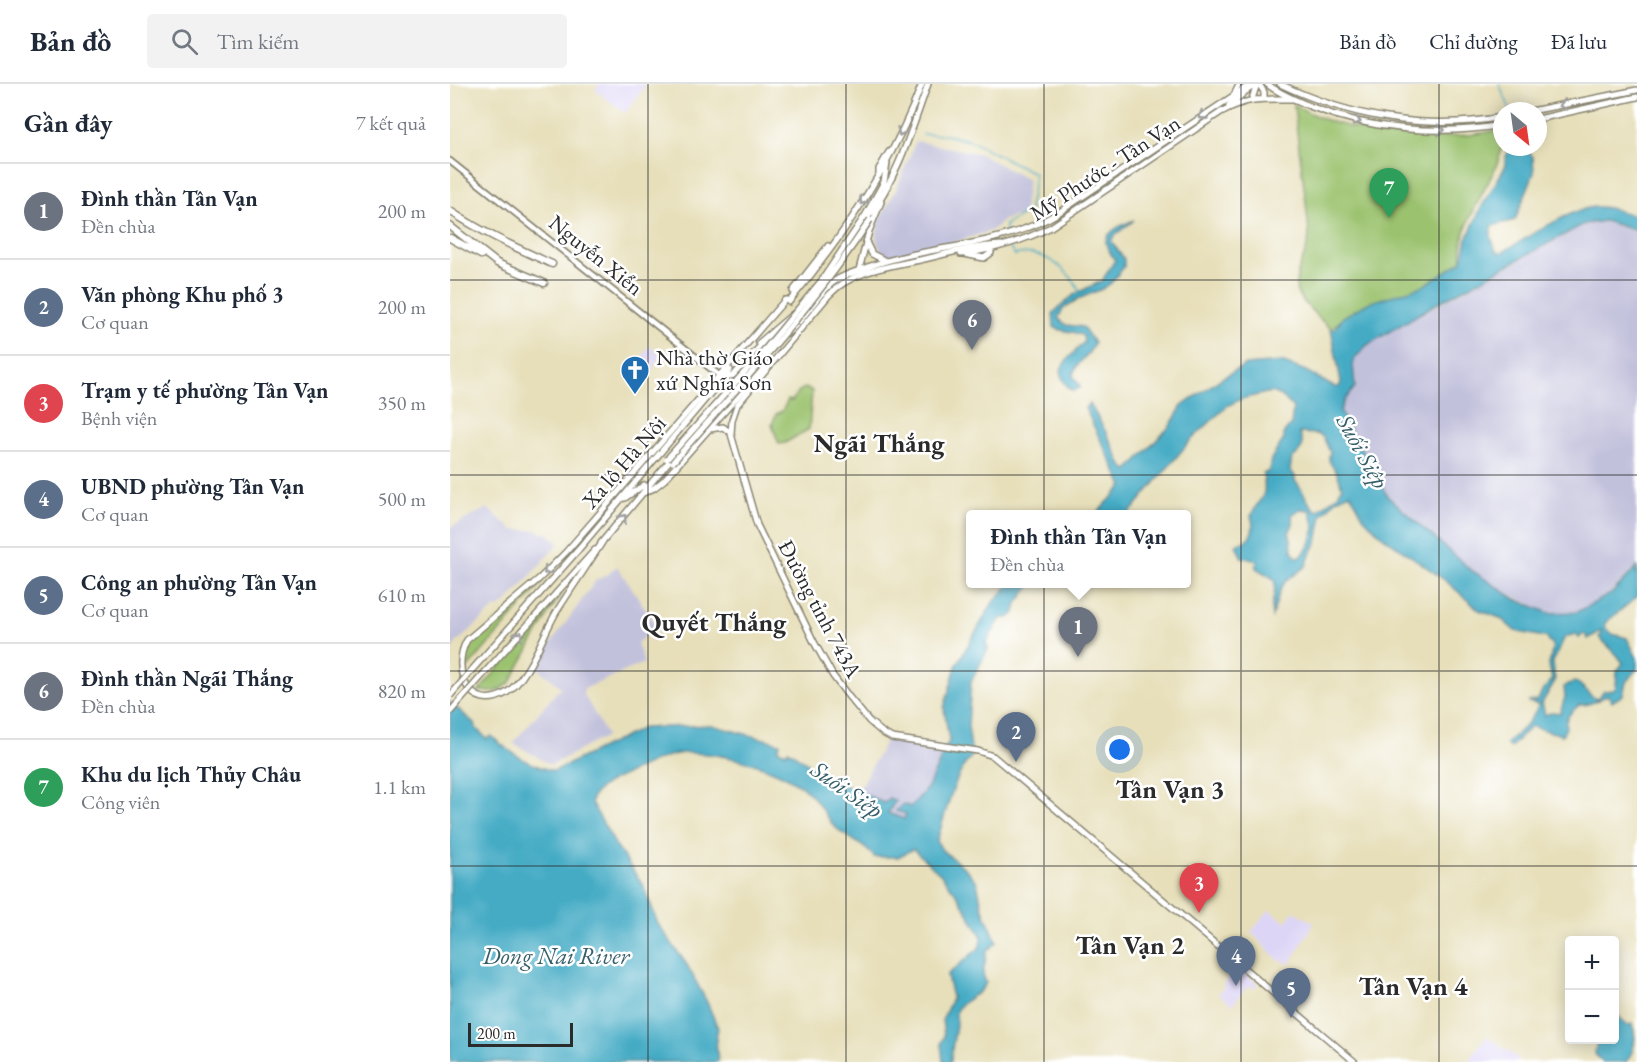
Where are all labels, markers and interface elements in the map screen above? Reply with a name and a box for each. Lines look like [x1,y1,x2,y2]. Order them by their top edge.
search box [147,14,567,68]
text: Bản đồ [30,23,111,59]
icon: search [168,25,201,58]
text: Tìm kiếm [216,27,299,56]
text: Bản đồ [1339,28,1396,55]
text: Chỉ đường [1429,28,1518,55]
text: Đã lưu [1551,28,1607,55]
one-way arrow [1559,98,1569,111]
north arrow [1493,102,1547,156]
text: Gần đây [24,106,113,140]
street label: Mỹ Phước - Tân Vạn [1024,108,1186,228]
one-way arrow [1198,108,1208,120]
text: 7 kết quả [356,110,426,136]
one-way arrow [1352,114,1362,127]
one-way arrow [1436,124,1445,136]
one-way arrow [897,126,909,137]
pin: 7 [1370,168,1408,218]
text: Đình thần Tân Vạn [81,184,258,213]
one-way arrow [859,194,870,205]
text: 1 [38,198,49,224]
text: 200 m [378,198,426,224]
street label: Nguyễn Xiển [543,208,649,302]
text: Đền chùa [81,213,155,239]
text: Văn phòng Khu phố 3 [81,280,284,309]
text: 2 [38,294,49,320]
text: 200 m [378,294,426,320]
pin: 6 [952,300,992,350]
text: Cơ quan [81,309,149,335]
place label: Nhà thờ Giáo xứ Nghĩa Sơn [656,343,773,397]
church icon: Nhà thờ Giáo xứ Nghĩa Sơn [619,354,651,396]
text: Trạm y tế phường Tân Vạn [81,376,329,405]
text: 3 [38,390,49,416]
text: 350 m [378,390,426,416]
text: Bệnh viện [81,405,157,431]
water label: Suối Siệp [1329,407,1396,494]
street label: Xa lộ Hà Nội [575,409,672,515]
district label: Ngãi Thắng [814,426,945,460]
text: UBND phường Tân Vạn [81,472,304,501]
text: 4 [38,486,49,512]
text: 500 m [378,486,426,512]
text: Cơ quan [81,501,149,527]
popup [966,510,1191,588]
one-way arrow [615,514,626,525]
text: Đình thần Tân Vạn [990,522,1167,551]
street label: Đường tỉnh 743A [771,535,869,684]
text: Đền chùa [990,551,1065,577]
one-way arrow [543,565,554,575]
text: Công an phường Tân Vạn [81,568,317,597]
text: 5 [38,582,49,608]
text: 610 m [378,582,426,608]
text: Cơ quan [81,597,149,623]
district label: Quyết Thắng [642,605,787,639]
pin: 1 [1058,608,1098,657]
one-way arrow [512,631,523,641]
text: Đình thần Ngãi Thắng [81,664,293,693]
text: 6 [38,678,49,704]
text: 820 m [378,678,426,704]
text: Đền chùa [81,693,155,719]
pin: 2 [996,712,1036,762]
your location [1105,735,1134,764]
water label: Suối Siệp [804,753,889,825]
text: Khu du lịch Thủy Châu [81,760,301,789]
district label: Tân Vạn 3 [1115,772,1225,806]
text: 7 [38,774,49,800]
text: 1.1 km [373,774,426,800]
text: Công viên [81,789,160,815]
pin: 3 [1180,864,1218,913]
district label: Tân Vạn 2 [1075,928,1185,962]
pin: 4 [1216,936,1256,986]
map controls [1565,936,1619,1044]
button: + [1565,936,1619,990]
water label: Dong Nai River [482,940,631,971]
pin: 5 [1272,968,1310,1018]
district label: Tân Vạn 4 [1358,969,1468,1003]
button: − [1565,990,1619,1044]
scale bar [468,1020,573,1048]
text: 200 m [477,1023,516,1044]

